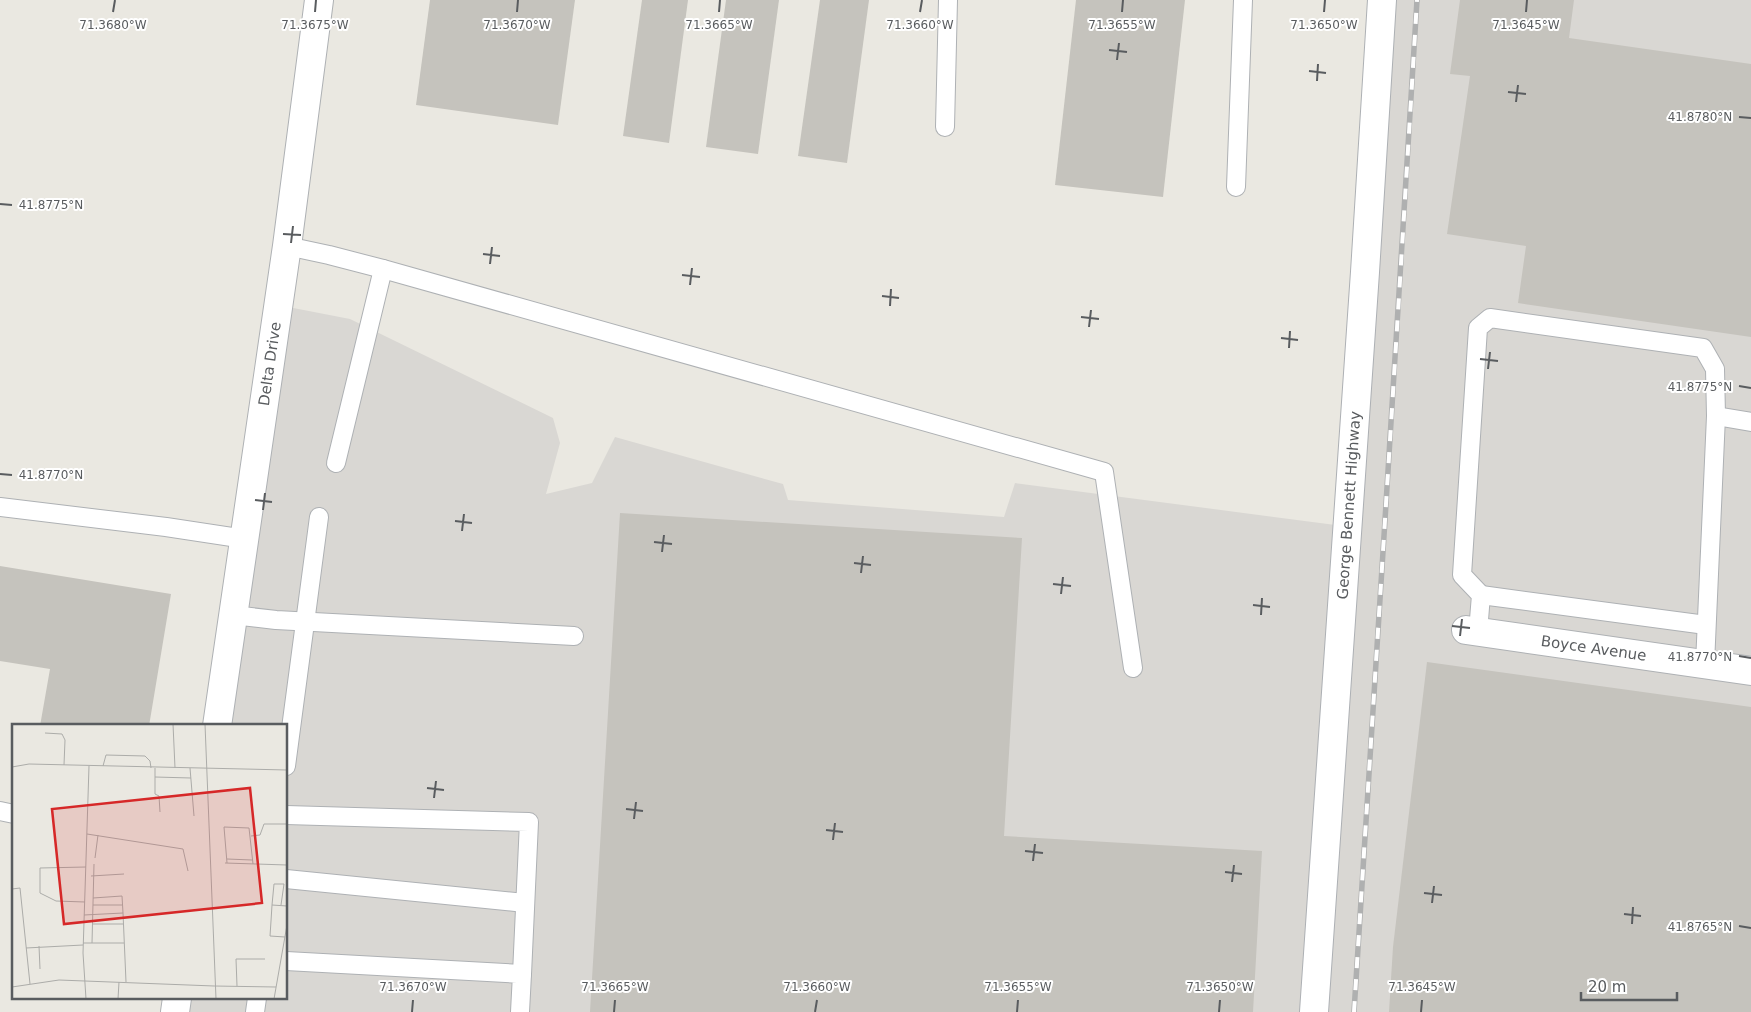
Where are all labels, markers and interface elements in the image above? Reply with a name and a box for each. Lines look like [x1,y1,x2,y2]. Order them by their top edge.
text: 71.3680°W [79,18,147,32]
text: 71.3675°W [281,18,349,32]
text: 71.3670°W [483,18,551,32]
text: 71.3665°W [685,18,753,32]
text: 71.3660°W [886,18,954,32]
text: 71.3655°W [1088,18,1156,32]
text: 71.3650°W [1290,18,1358,32]
text: 71.3645°W [1492,18,1560,32]
text: 41.8780°N [1668,110,1732,124]
text: 41.8775°N [19,198,83,212]
street label: Delta Drive [255,321,285,407]
text: 41.8775°N [1668,380,1732,394]
street label: George Bennett Highway [1333,410,1364,600]
text: 41.8770°N [19,468,83,482]
street label: Boyce Avenue [1540,632,1648,665]
text: 41.8770°N [1668,650,1732,664]
inset map [12,724,288,1000]
text: 41.8765°N [1668,920,1732,934]
scale bar [1581,970,1677,1002]
text: 20 m [1588,978,1626,996]
text: 71.3670°W [379,980,447,994]
text: 71.3665°W [581,980,649,994]
text: 71.3660°W [783,980,851,994]
text: 71.3655°W [984,980,1052,994]
text: 71.3650°W [1186,980,1254,994]
text: 71.3645°W [1388,980,1456,994]

